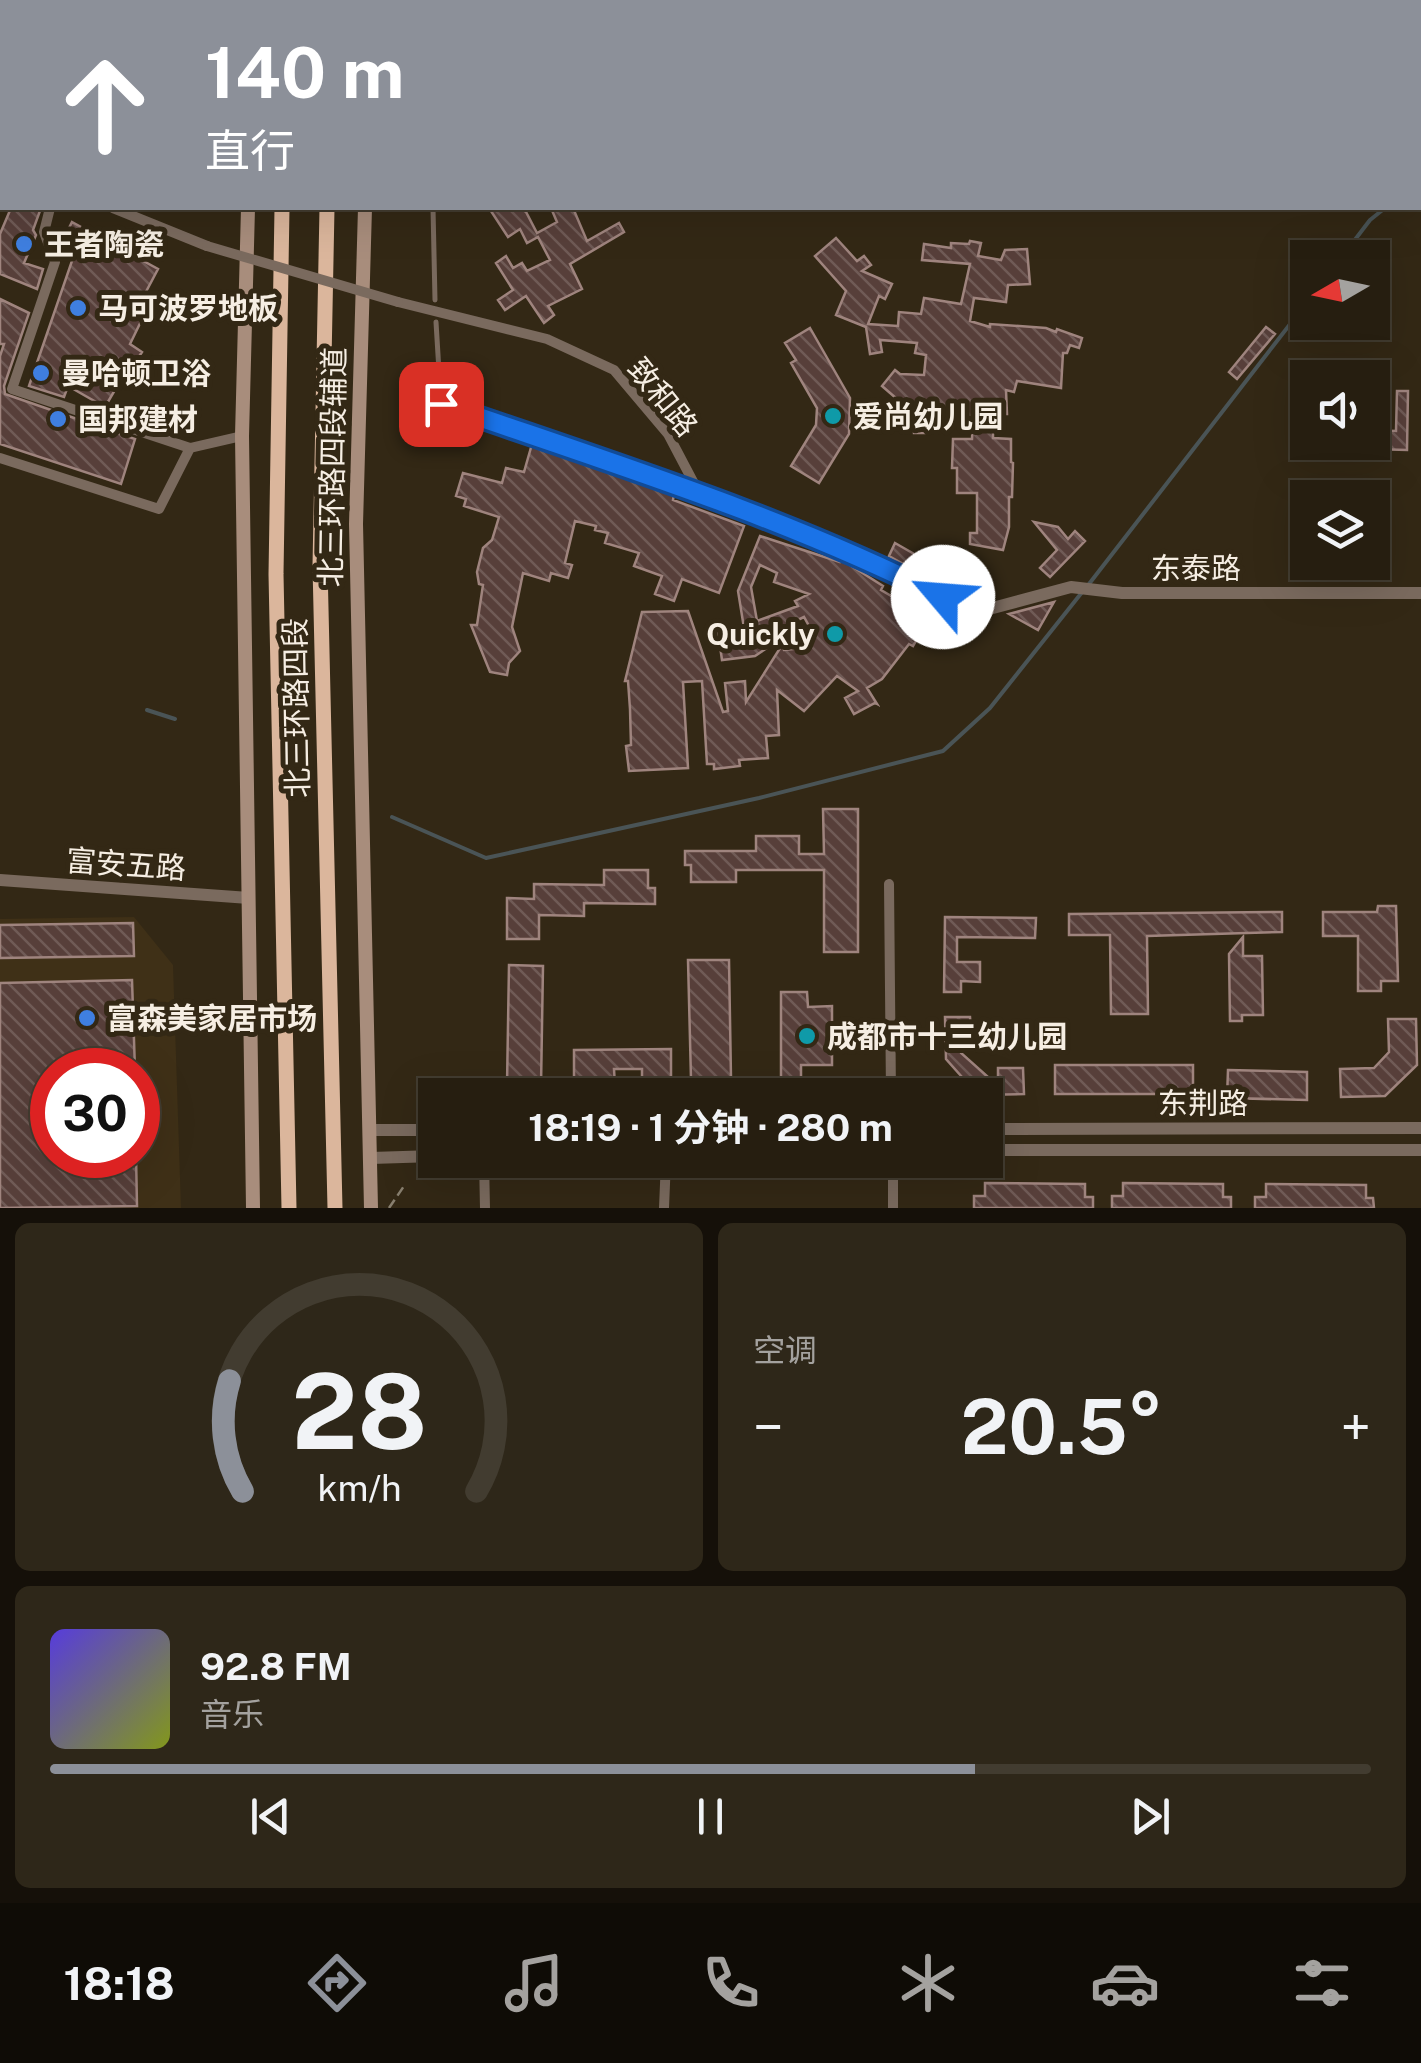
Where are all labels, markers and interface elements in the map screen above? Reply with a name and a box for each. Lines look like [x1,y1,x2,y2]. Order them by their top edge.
text: 140 m [205,31,404,114]
icon: ahead [40,40,170,170]
text: 直行 [205,124,295,177]
place label: 王者陶瓷 [44,226,164,262]
marker: 王者陶瓷 [13,233,35,255]
north arrow [1290,240,1390,340]
map controls [1290,240,1390,580]
place label: 马可波罗地板 [98,290,278,326]
marker: 马可波罗地板 [67,297,89,319]
street label: 北三环路四段辅道 [312,347,352,587]
street label: 致和路 [621,351,705,443]
place label: 曼哈顿卫浴 [61,355,211,391]
button: sound [1290,360,1390,460]
marker: 曼哈顿卫浴 [30,362,52,384]
pin [399,362,484,447]
icon: arrive [414,377,469,432]
place label: 爱尚幼儿园 [853,398,1003,434]
place label: 国邦建材 [78,401,198,437]
marker: 爱尚幼儿园 [822,405,844,427]
marker: 国邦建材 [47,408,69,430]
button: layers [1290,480,1390,580]
position arrow [891,545,995,649]
street label: 东泰路 [1151,550,1241,586]
place label: Quickly [706,616,815,652]
street label: 北三环路四段 [276,618,316,798]
marker: Quickly [824,623,846,645]
street label: 富安五路 [65,842,187,886]
place label: 富森美家居市场 [107,1000,317,1036]
marker: 富森美家居市场 [76,1007,98,1029]
place label: 成都市十三幼儿园 [827,1018,1067,1054]
marker: 成都市十三幼儿园 [796,1025,818,1047]
speed limit sign: 30 [30,1048,160,1178]
street label: 东荆路 [1158,1085,1248,1121]
text: 18:19 · 1 分钟 · 280 m [528,1105,893,1150]
text: 空调 [753,1332,817,1369]
text: 28 [291,1350,427,1472]
text: 20.5° [961,1383,1163,1471]
text: − [753,1395,784,1459]
text: + [1340,1395,1371,1459]
text: km/h [317,1467,401,1509]
text: 92.8 FM [200,1644,352,1689]
text: 音乐 [200,1696,264,1733]
icon: previous [243,1789,298,1844]
icon: pause [683,1789,738,1844]
icon: next [1123,1789,1178,1844]
icon: directions [302,1948,372,2018]
icon: music [499,1948,569,2018]
icon: phone [696,1948,766,2018]
icon: climate [893,1948,963,2018]
icon: car [1090,1948,1160,2018]
icon: filters [1287,1948,1357,2018]
text: 18:18 [64,1957,175,2010]

